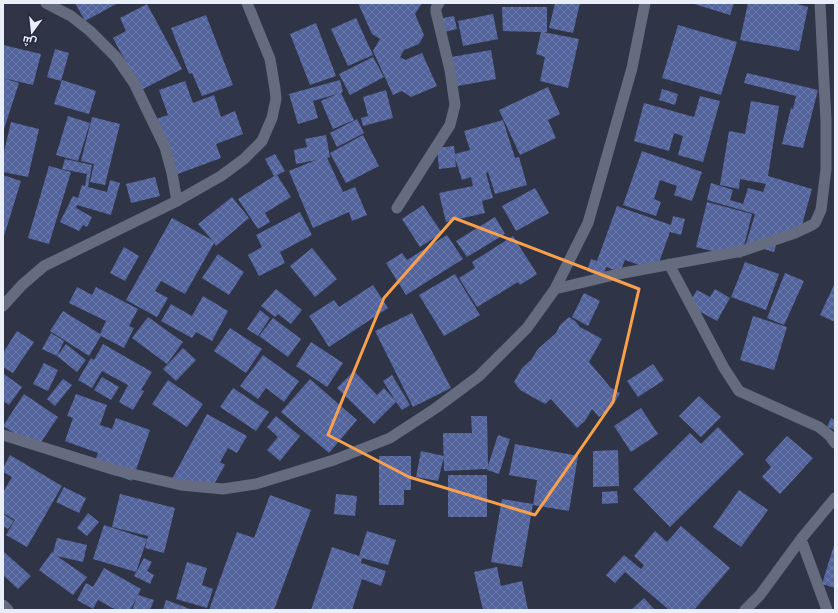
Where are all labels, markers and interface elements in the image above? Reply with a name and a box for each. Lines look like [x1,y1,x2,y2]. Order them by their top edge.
north arrow [12,12,52,52]
text: ش [21,32,38,50]

